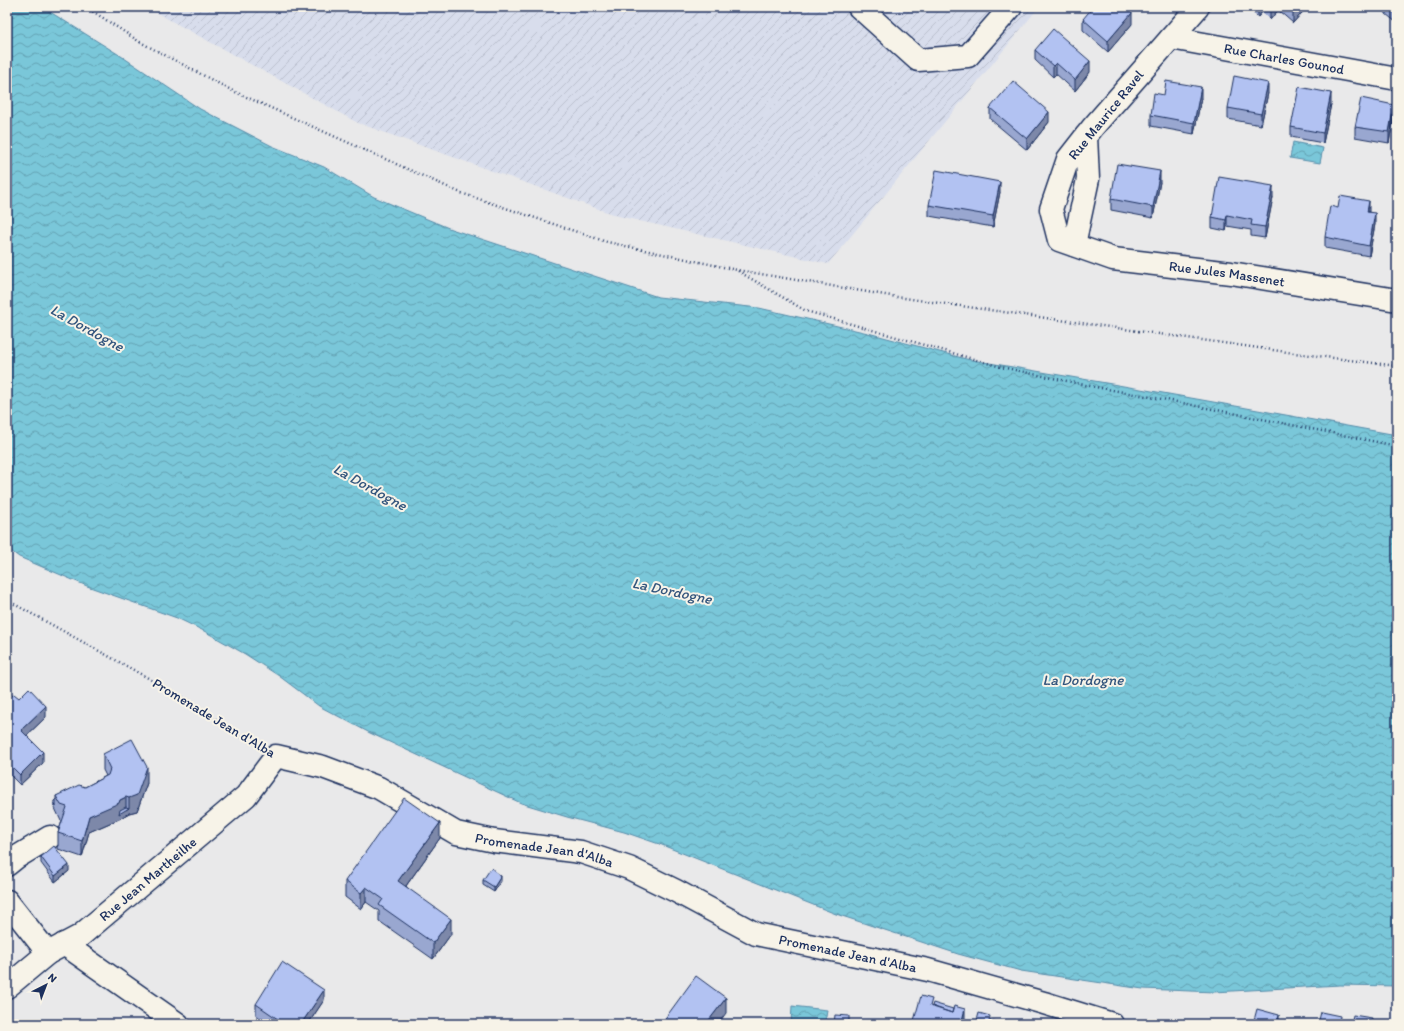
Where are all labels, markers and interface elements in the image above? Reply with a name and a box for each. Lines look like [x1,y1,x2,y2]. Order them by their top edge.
street label: Rue Charles Gounod [1223,39,1346,78]
street label: Rue Maurice Ravel [1065,67,1147,163]
street label: Rue Jules Massenet [1168,257,1286,290]
water label: La Dordogne [47,301,127,356]
water label: La Dordogne [330,460,410,515]
water label: La Dordogne [631,574,714,608]
water label: La Dordogne [1043,671,1124,689]
street label: Promenade Jean d'Alba [149,675,279,762]
street label: Promenade Jean d'Alba [474,829,616,871]
street label: Rue Jean Martheilhe [96,833,200,925]
street label: Promenade Jean d'Alba [777,930,919,976]
north arrow [26,965,66,1005]
text: N [45,971,59,985]

